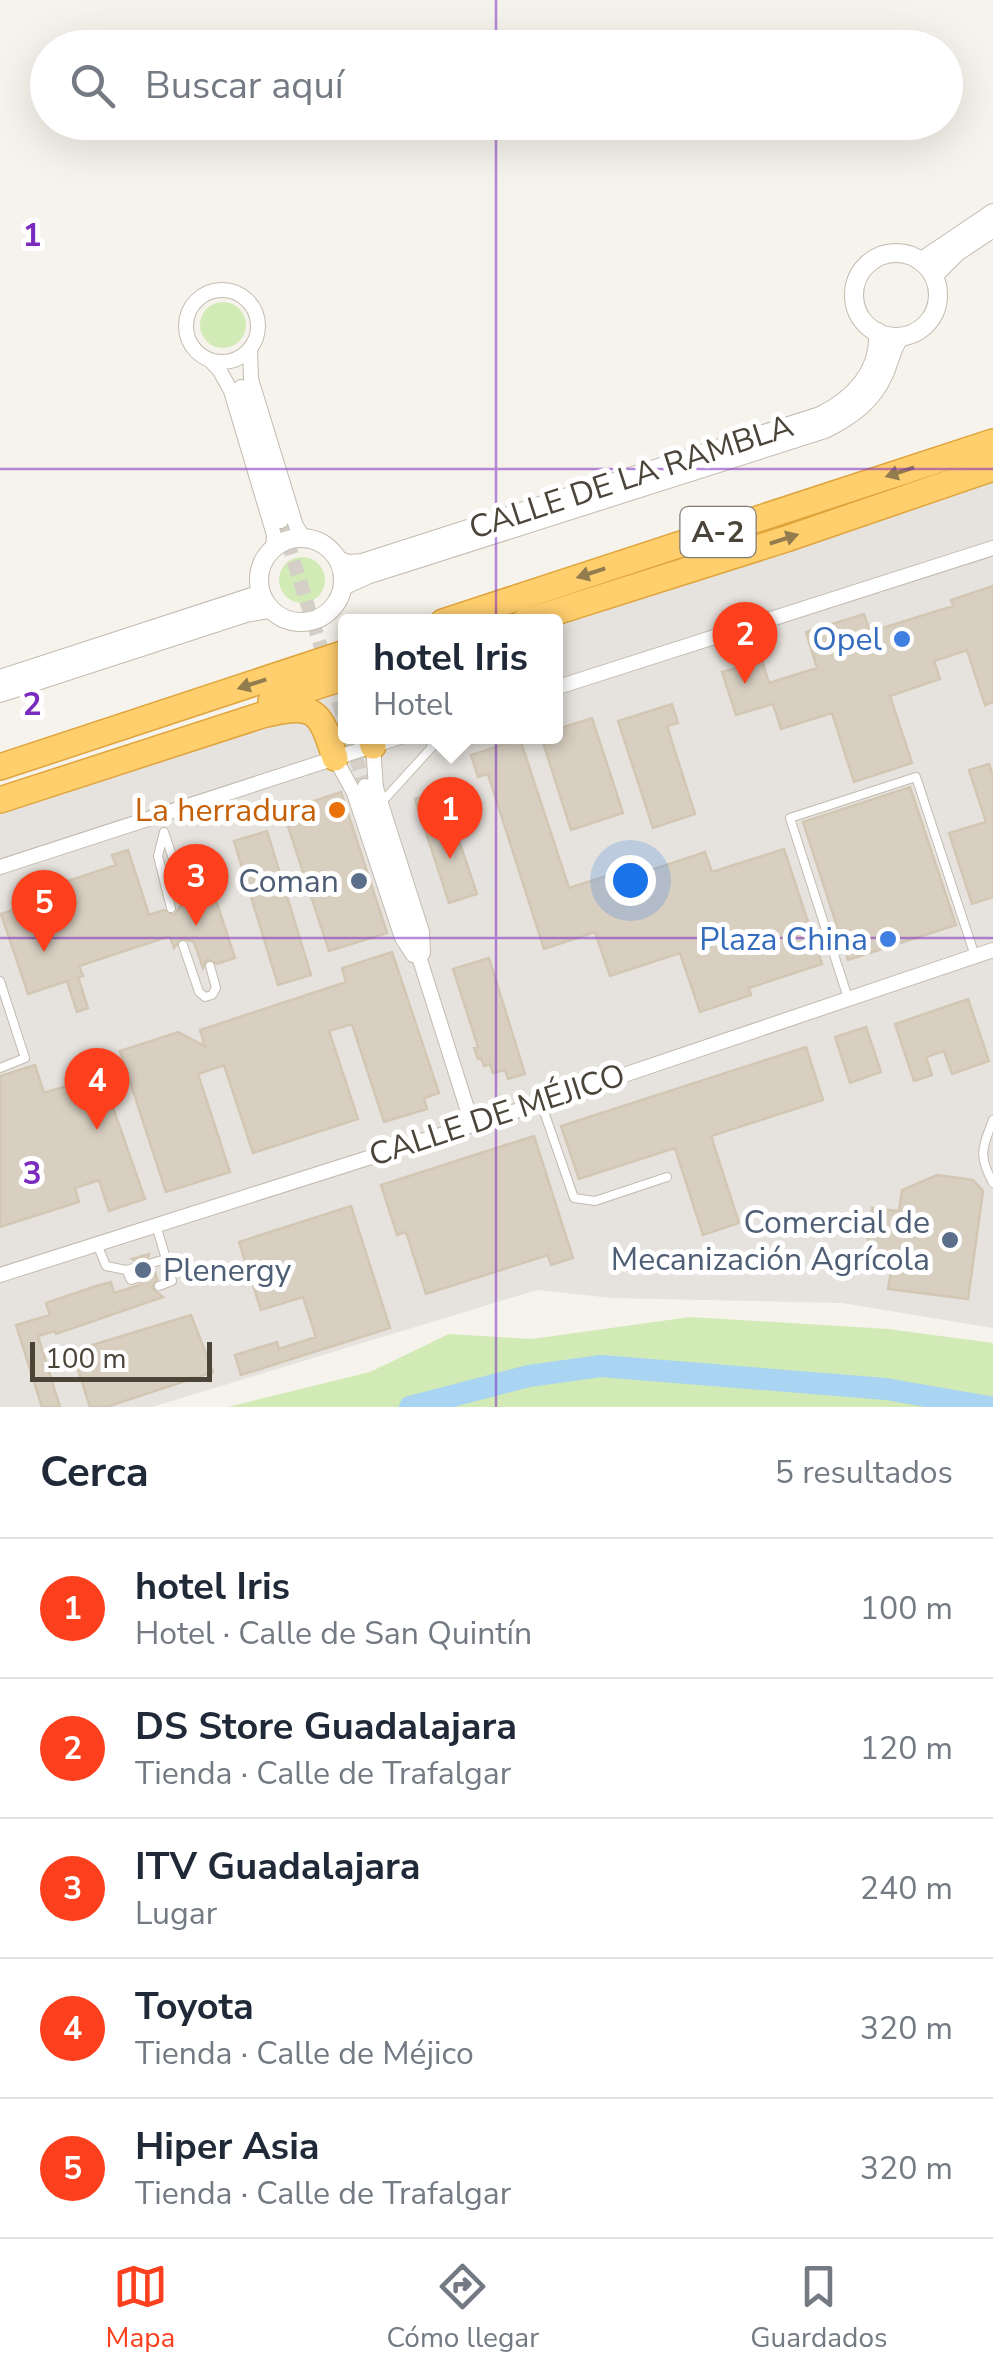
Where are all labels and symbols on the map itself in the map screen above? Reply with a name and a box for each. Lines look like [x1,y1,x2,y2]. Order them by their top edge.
text: 1 [22,214,42,257]
street label: CALLE DE LA RAMBLA [464,404,798,550]
one-way arrow [885,465,915,480]
road number: A-2 [680,507,756,557]
one-way arrow [770,531,800,546]
one-way arrow [576,566,606,581]
pin: 2 [712,602,778,684]
place label: Opel [812,618,883,661]
marker: Opel [891,628,913,650]
one-way arrow [237,677,267,692]
text: 2 [22,683,42,726]
pin: 1 [418,776,482,859]
place label: La herradura [135,789,317,832]
marker: La herradura [326,799,348,821]
pin: 3 [164,844,228,926]
your location [605,855,656,906]
place label: Coman [238,860,339,903]
pin: 5 [12,870,76,952]
marker: Coman [348,870,370,892]
place label: Plaza China [699,918,868,961]
marker: Plaza China [877,928,899,950]
pin: 4 [64,1048,130,1130]
street label: CALLE DE MÉJICO [364,1053,630,1177]
text: 3 [22,1152,42,1195]
place label: Comercial de Mecanización Agrícola [611,1201,930,1281]
marker: Comercial de Mecanización Agrícola [939,1229,961,1251]
place label: Plenergy [163,1249,292,1292]
marker: Plenergy [132,1259,154,1281]
scale bar [30,1337,212,1382]

